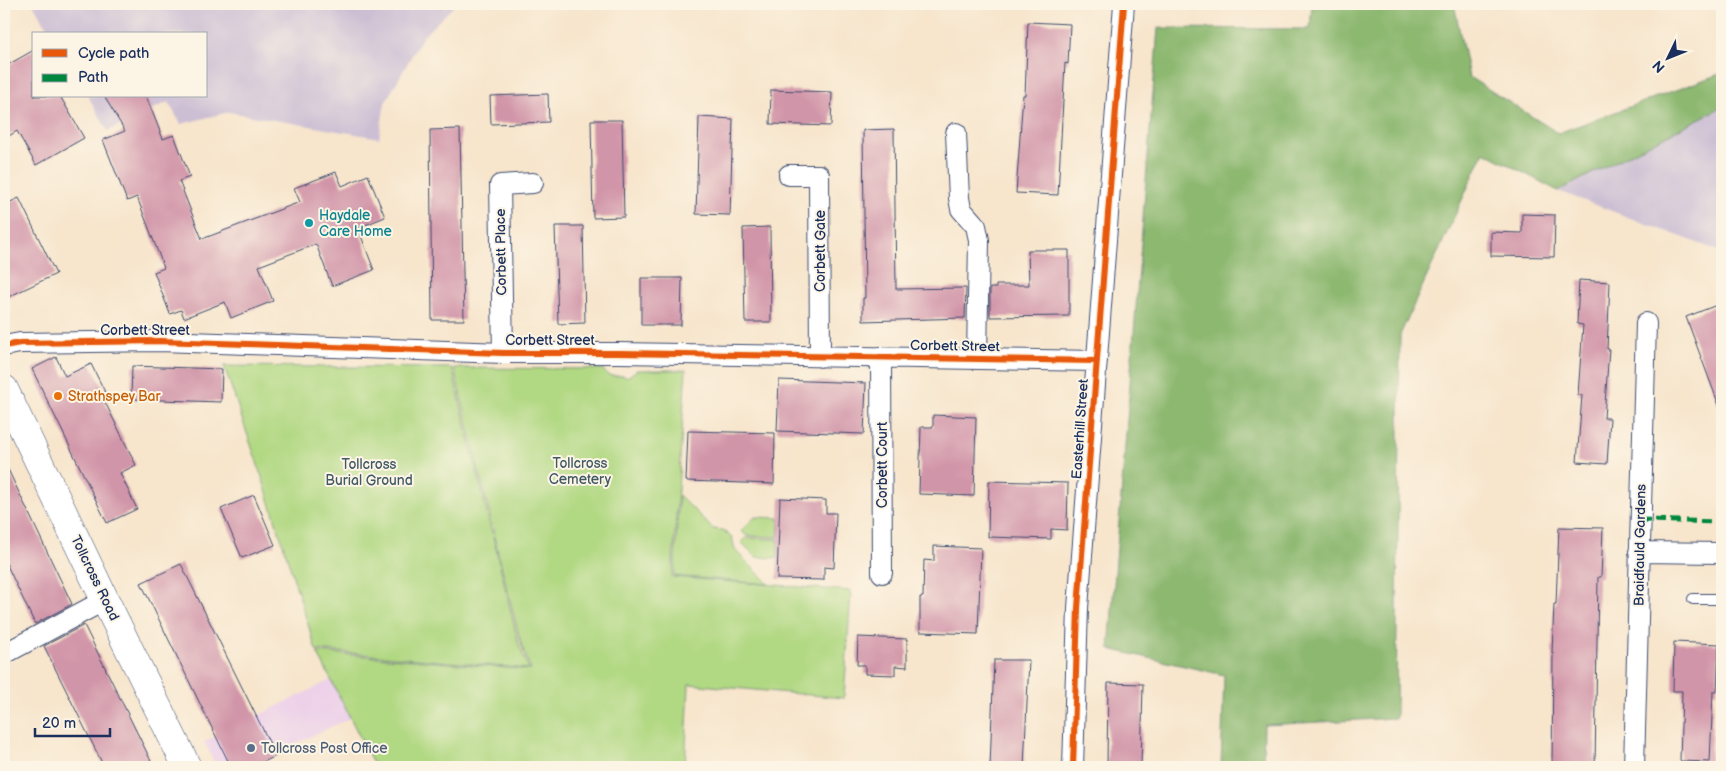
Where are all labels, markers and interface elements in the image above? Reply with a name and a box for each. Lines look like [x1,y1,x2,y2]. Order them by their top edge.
legend [32,32,208,98]
north arrow [1644,32,1694,82]
text: Cycle path [78,44,149,63]
text: N [1649,57,1669,76]
text: Path [78,68,108,87]
place label: Haydale Care Home [319,207,392,240]
street label: Corbett Place [492,208,510,296]
street label: Corbett Gate [812,210,829,292]
marker: Haydale Care Home [303,217,315,229]
street label: Corbett Street [100,322,191,339]
street label: Corbett Street [505,332,596,349]
street label: Corbett Street [910,337,1001,355]
street label: Easterhill Street [1068,378,1092,480]
place label: Strathspey Bar [68,388,161,405]
marker: Strathspey Bar [52,390,64,402]
street label: Corbett Court [874,421,891,508]
park label: Tollcross Cemetery [549,455,612,488]
park label: Tollcross Burial Ground [325,456,413,489]
street label: Braidfauld Gardens [1630,484,1650,606]
street label: Tollcross Road [67,533,123,623]
scale bar [35,706,110,738]
text: 20 m [42,714,76,733]
place label: Tollcross Post Office [261,740,387,757]
marker: Tollcross Post Office [245,742,257,754]

